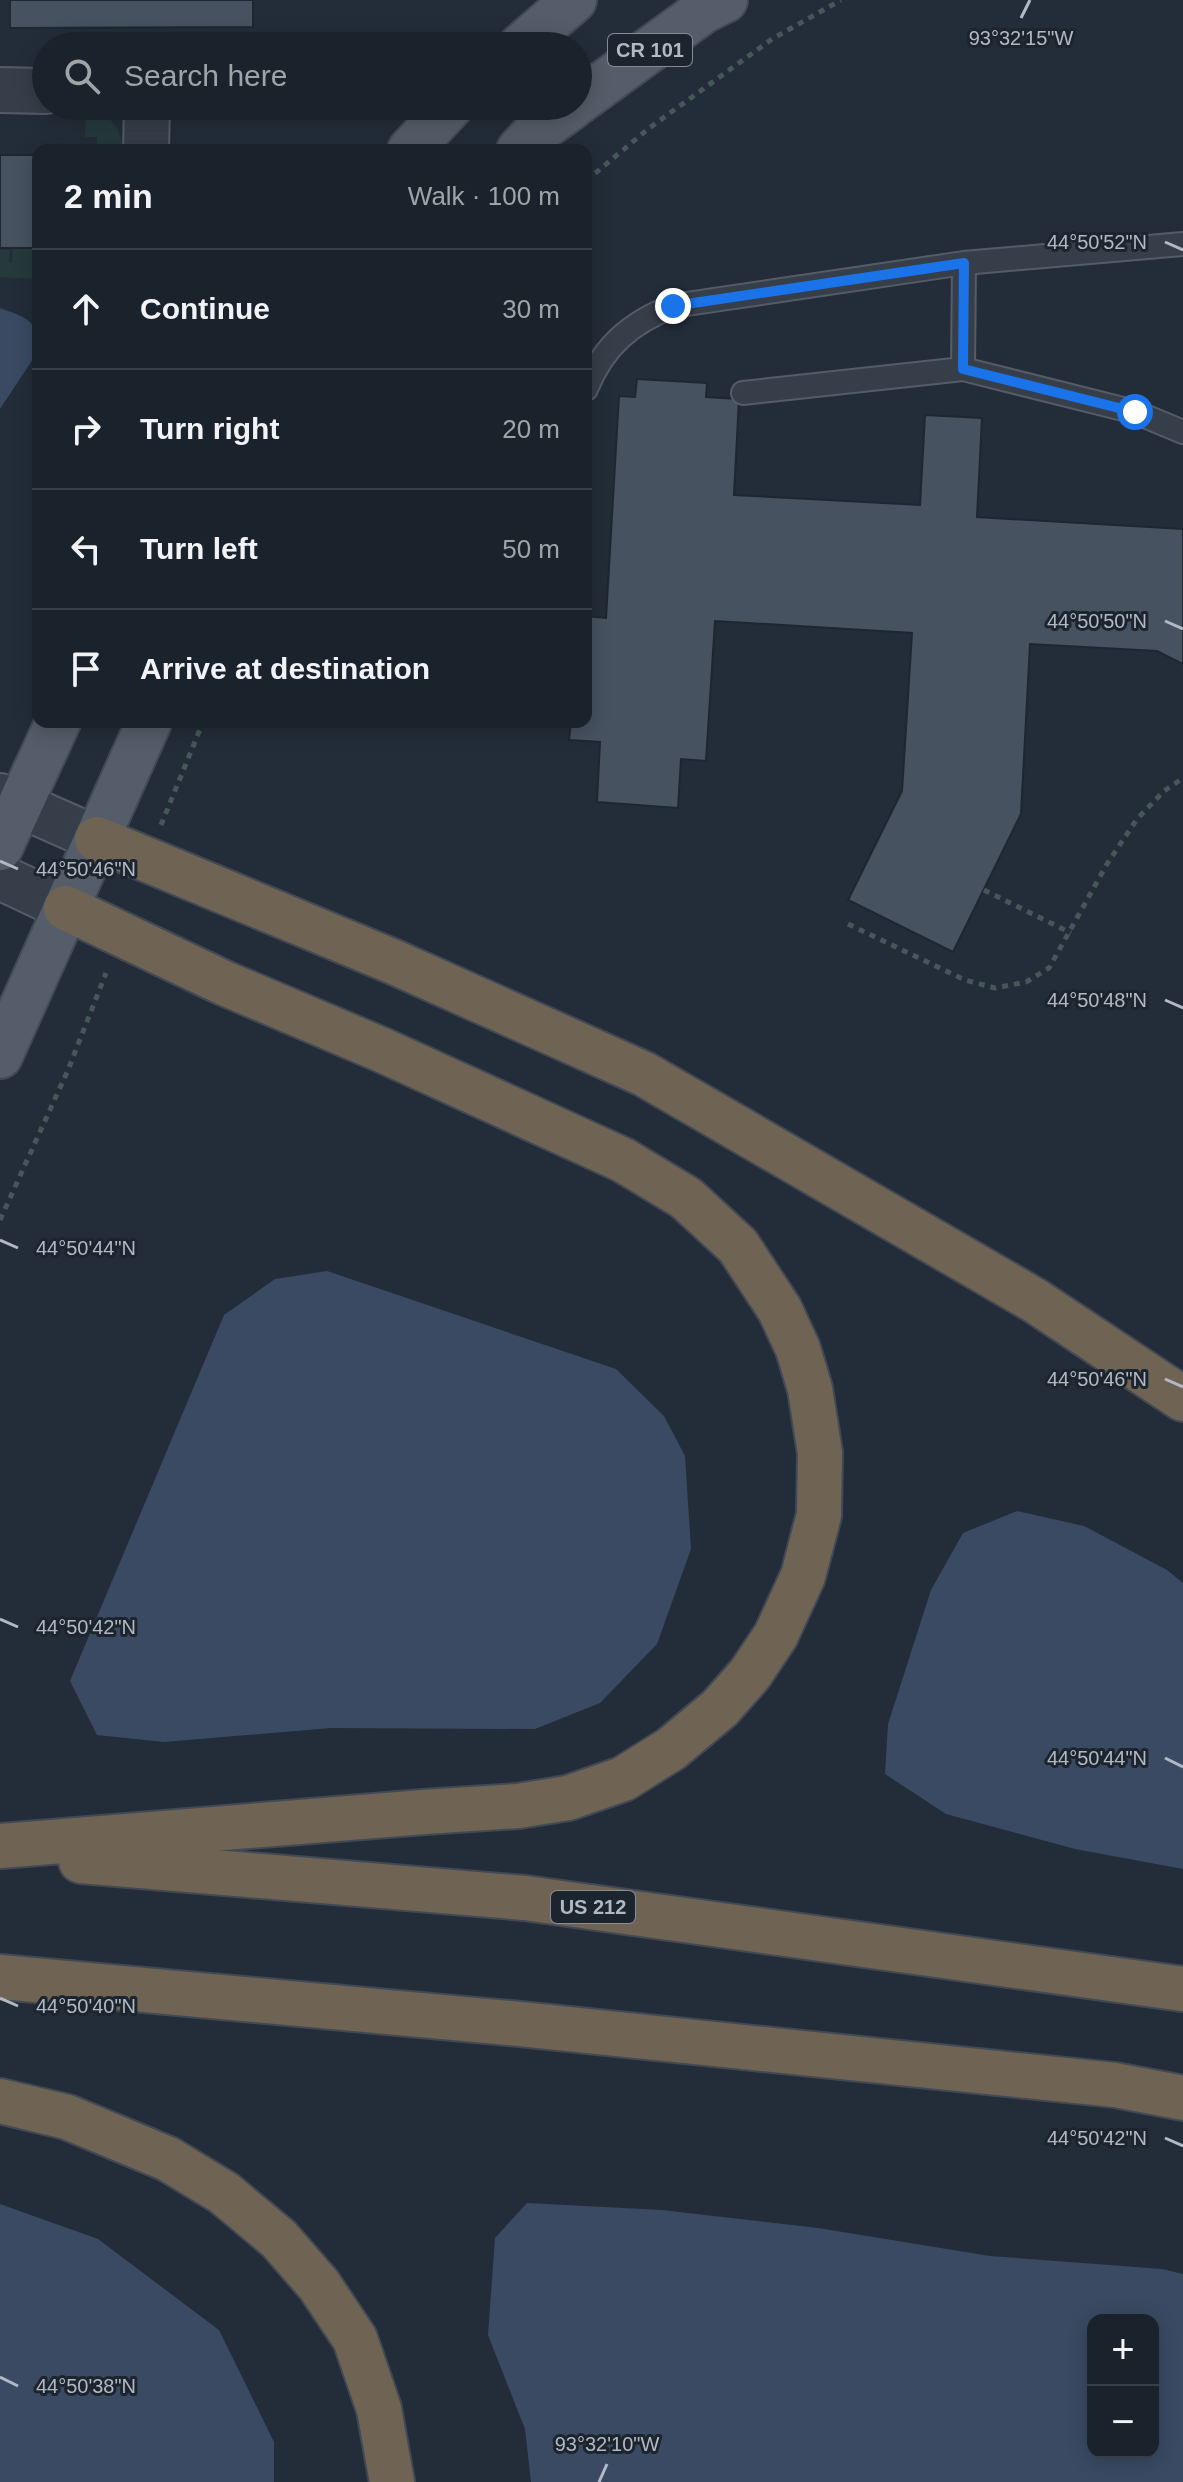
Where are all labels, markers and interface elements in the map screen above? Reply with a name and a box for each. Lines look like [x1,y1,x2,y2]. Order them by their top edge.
text: 93°32'15"W [969,27,1073,49]
search box [32,32,592,120]
road number: CR 101 [608,34,692,66]
icon: search [60,54,104,98]
text: Search here [124,59,287,92]
text: 2 min [64,177,153,215]
text: Walk · 100 m [408,181,560,211]
text: 44°50'52"N [1047,231,1147,253]
icon: ahead [64,287,108,331]
route end [655,288,691,324]
text: Continue [140,292,270,325]
text: 30 m [502,294,560,324]
route start [1117,394,1153,430]
icon: right [64,407,108,451]
text: Turn right [140,412,279,445]
text: 20 m [502,414,560,444]
icon: left [64,527,108,571]
text: Turn left [140,532,258,565]
text: 50 m [502,534,560,564]
text: 44°50'50"N [1047,610,1147,632]
icon: arrive [64,647,108,691]
text: Arrive at destination [140,652,430,685]
text: 44°50'46"N [36,858,136,880]
text: 44°50'48"N [1047,989,1147,1011]
text: 44°50'44"N [36,1237,136,1259]
text: 44°50'46"N [1047,1368,1147,1390]
text: 44°50'42"N [36,1616,136,1638]
text: 44°50'44"N [1047,1747,1147,1769]
road number: US 212 [551,1891,635,1923]
text: 44°50'40"N [36,1995,136,2017]
text: 44°50'42"N [1047,2127,1147,2149]
map controls [1087,2314,1159,2458]
button: + [1087,2314,1159,2386]
text: 44°50'38"N [36,2375,136,2397]
button: − [1087,2386,1159,2458]
text: 93°32'10"W [555,2433,659,2455]

